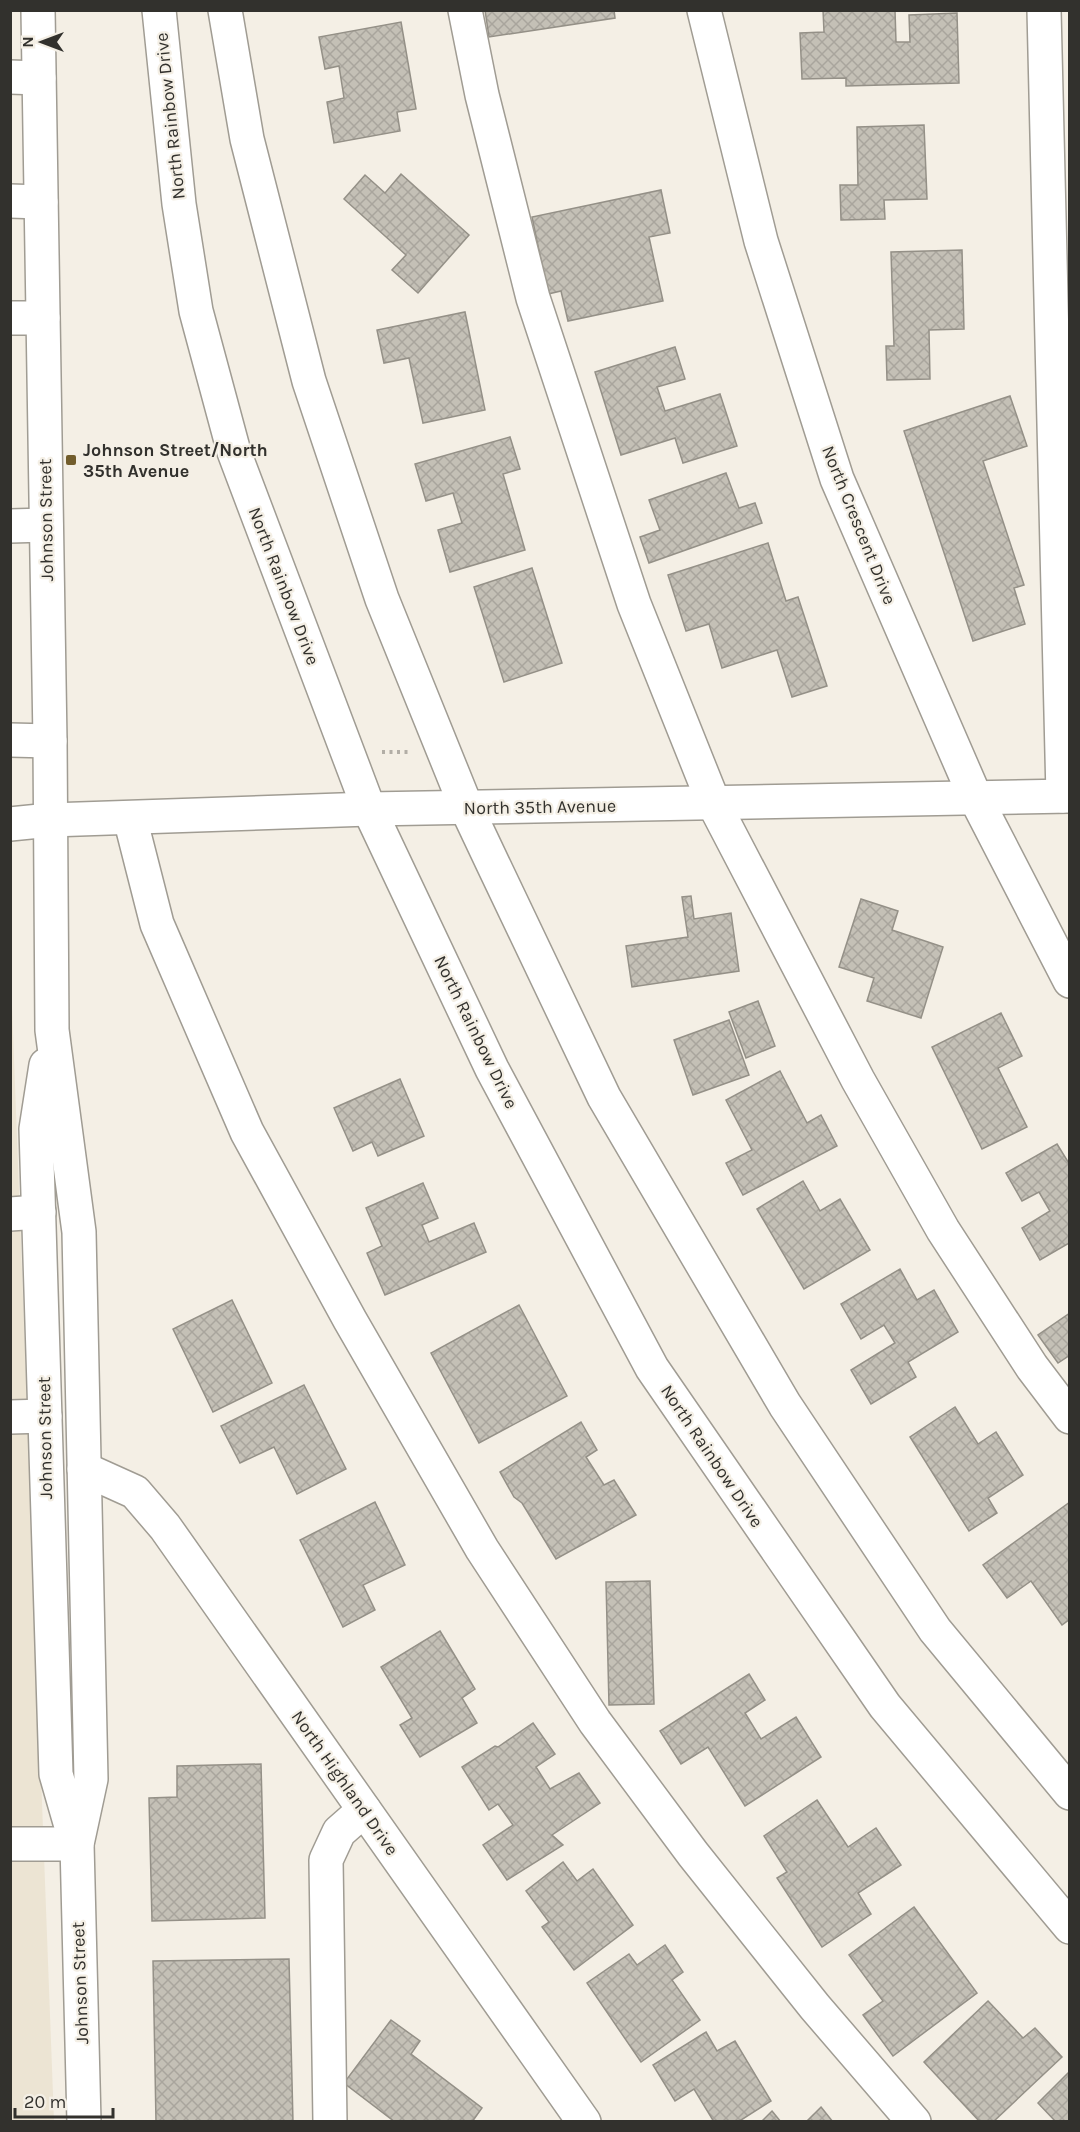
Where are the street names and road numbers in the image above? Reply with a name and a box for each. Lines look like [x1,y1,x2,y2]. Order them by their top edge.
street label: North Rainbow Drive [150,32,190,200]
street label: North Crescent Drive [817,442,901,608]
street label: Johnson Street [34,458,58,582]
street label: North Rainbow Drive [244,504,324,668]
street label: North 35th Avenue [464,795,616,819]
street label: North Rainbow Drive [429,952,523,1112]
street label: Johnson Street [33,1376,57,1500]
street label: North Rainbow Drive [656,1380,768,1532]
street label: North Highland Drive [287,1706,403,1860]
street label: Johnson Street [67,1921,93,2045]

